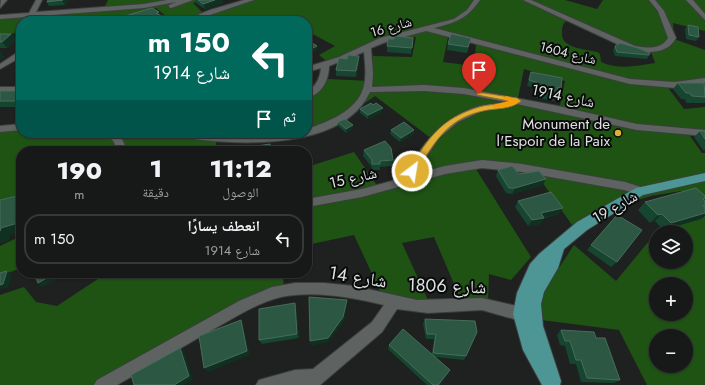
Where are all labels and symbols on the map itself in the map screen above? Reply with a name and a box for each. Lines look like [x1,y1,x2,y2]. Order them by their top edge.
street label: شارع 16 [368,12,414,42]
street label: شارع 1604 [538,37,598,69]
pin [462,53,496,94]
street label: شارع 1914 [529,79,597,113]
place label: Monument de l'Espoir de la Paix [497,113,611,152]
marker: Monument de l'Espoir de la Paix [613,128,623,138]
position arrow [391,150,433,192]
street label: شارع 15 [327,162,379,194]
street label: شارع 19 [589,185,642,229]
street label: شارع 14 [327,260,389,294]
street label: شارع 1806 [407,272,487,300]

